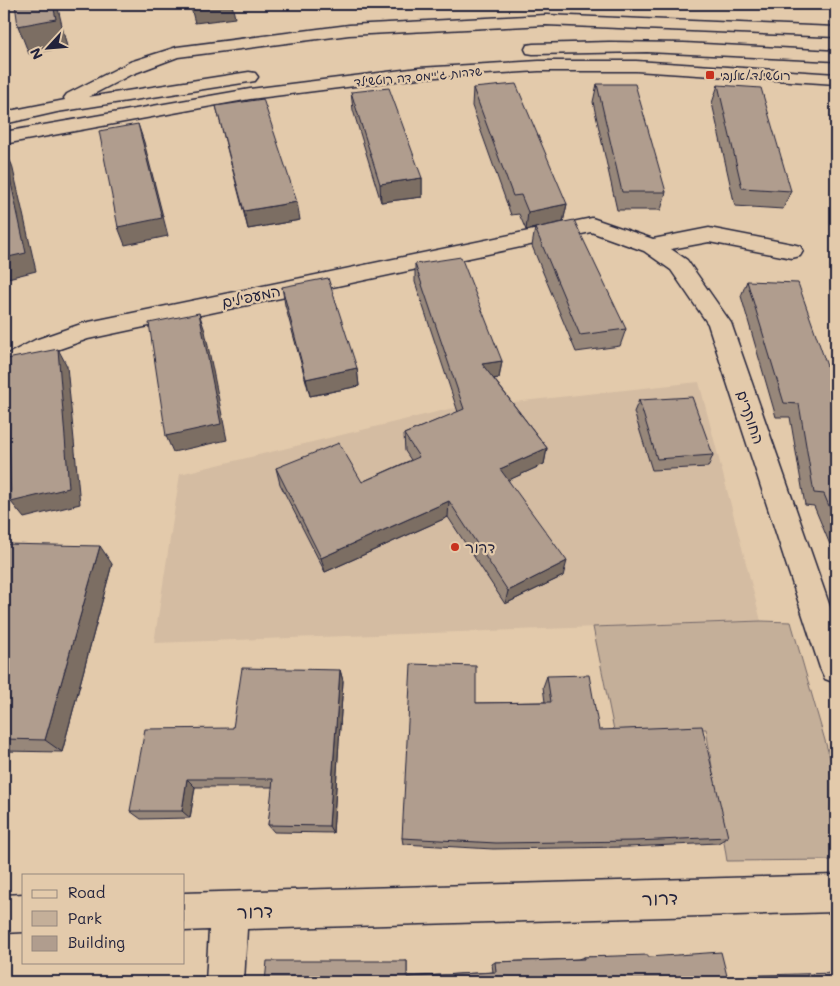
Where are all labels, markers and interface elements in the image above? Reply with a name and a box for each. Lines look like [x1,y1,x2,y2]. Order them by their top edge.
north arrow [22,22,72,72]
text: N [25,45,47,63]
street label: שדרות ג'יימס דה רוטשילד [353,62,483,90]
place label: רוטשילד/אלנבי [720,67,791,83]
marker: רוטשילד/אלנבי [704,69,716,81]
street label: המעפילים [220,280,282,312]
street label: החותרים [733,388,769,446]
place label: דרור [465,537,495,557]
marker: דרור [449,541,461,553]
legend [22,874,185,964]
text: Road [68,882,105,902]
street label: דרור [641,885,679,911]
street label: דרור [236,898,274,924]
text: Park [68,908,102,928]
text: Building [68,932,125,952]

